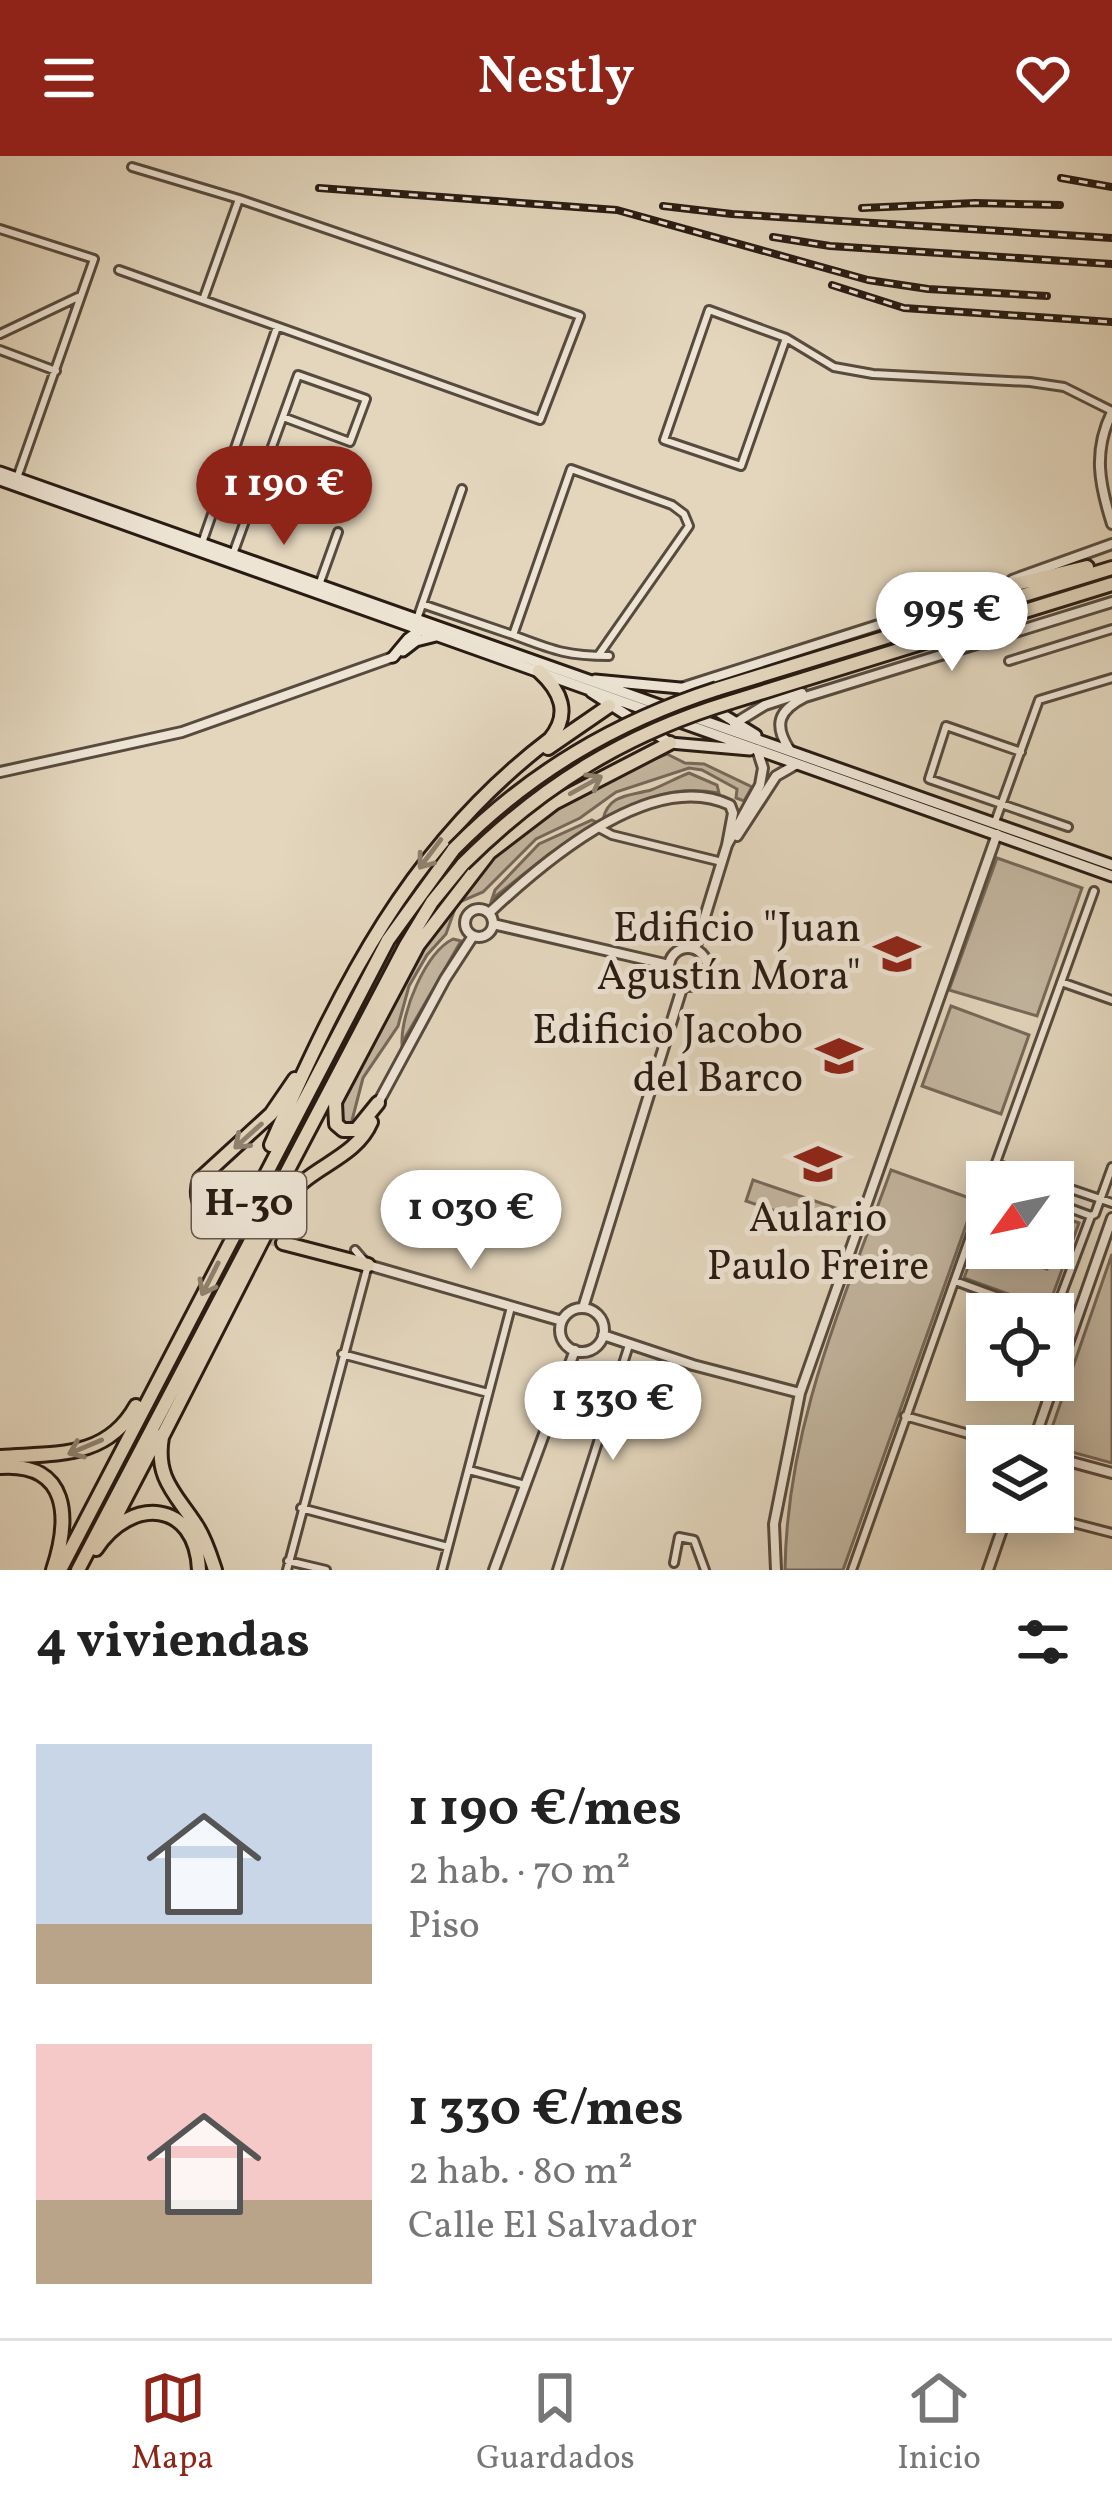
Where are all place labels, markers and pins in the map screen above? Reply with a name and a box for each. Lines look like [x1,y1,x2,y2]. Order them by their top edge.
pin: 1 190 € [173,446,395,548]
pin: 995 € [868,572,1036,674]
place label: Edificio "Juan Agustín Mora" [597,901,861,1008]
school or university icon: Edificio "Juan Agustín Mora" [872,929,922,979]
place label: Edificio Jacobo del Barco [532,1003,803,1110]
school or university icon: Edificio Jacobo del Barco [814,1031,864,1081]
school or university icon: Aulario Paulo Freire [793,1139,843,1189]
pin: 1 030 € [360,1170,582,1272]
place label: Aulario Paulo Freire [707,1191,929,1298]
pin: 1 330 € [502,1361,724,1463]

